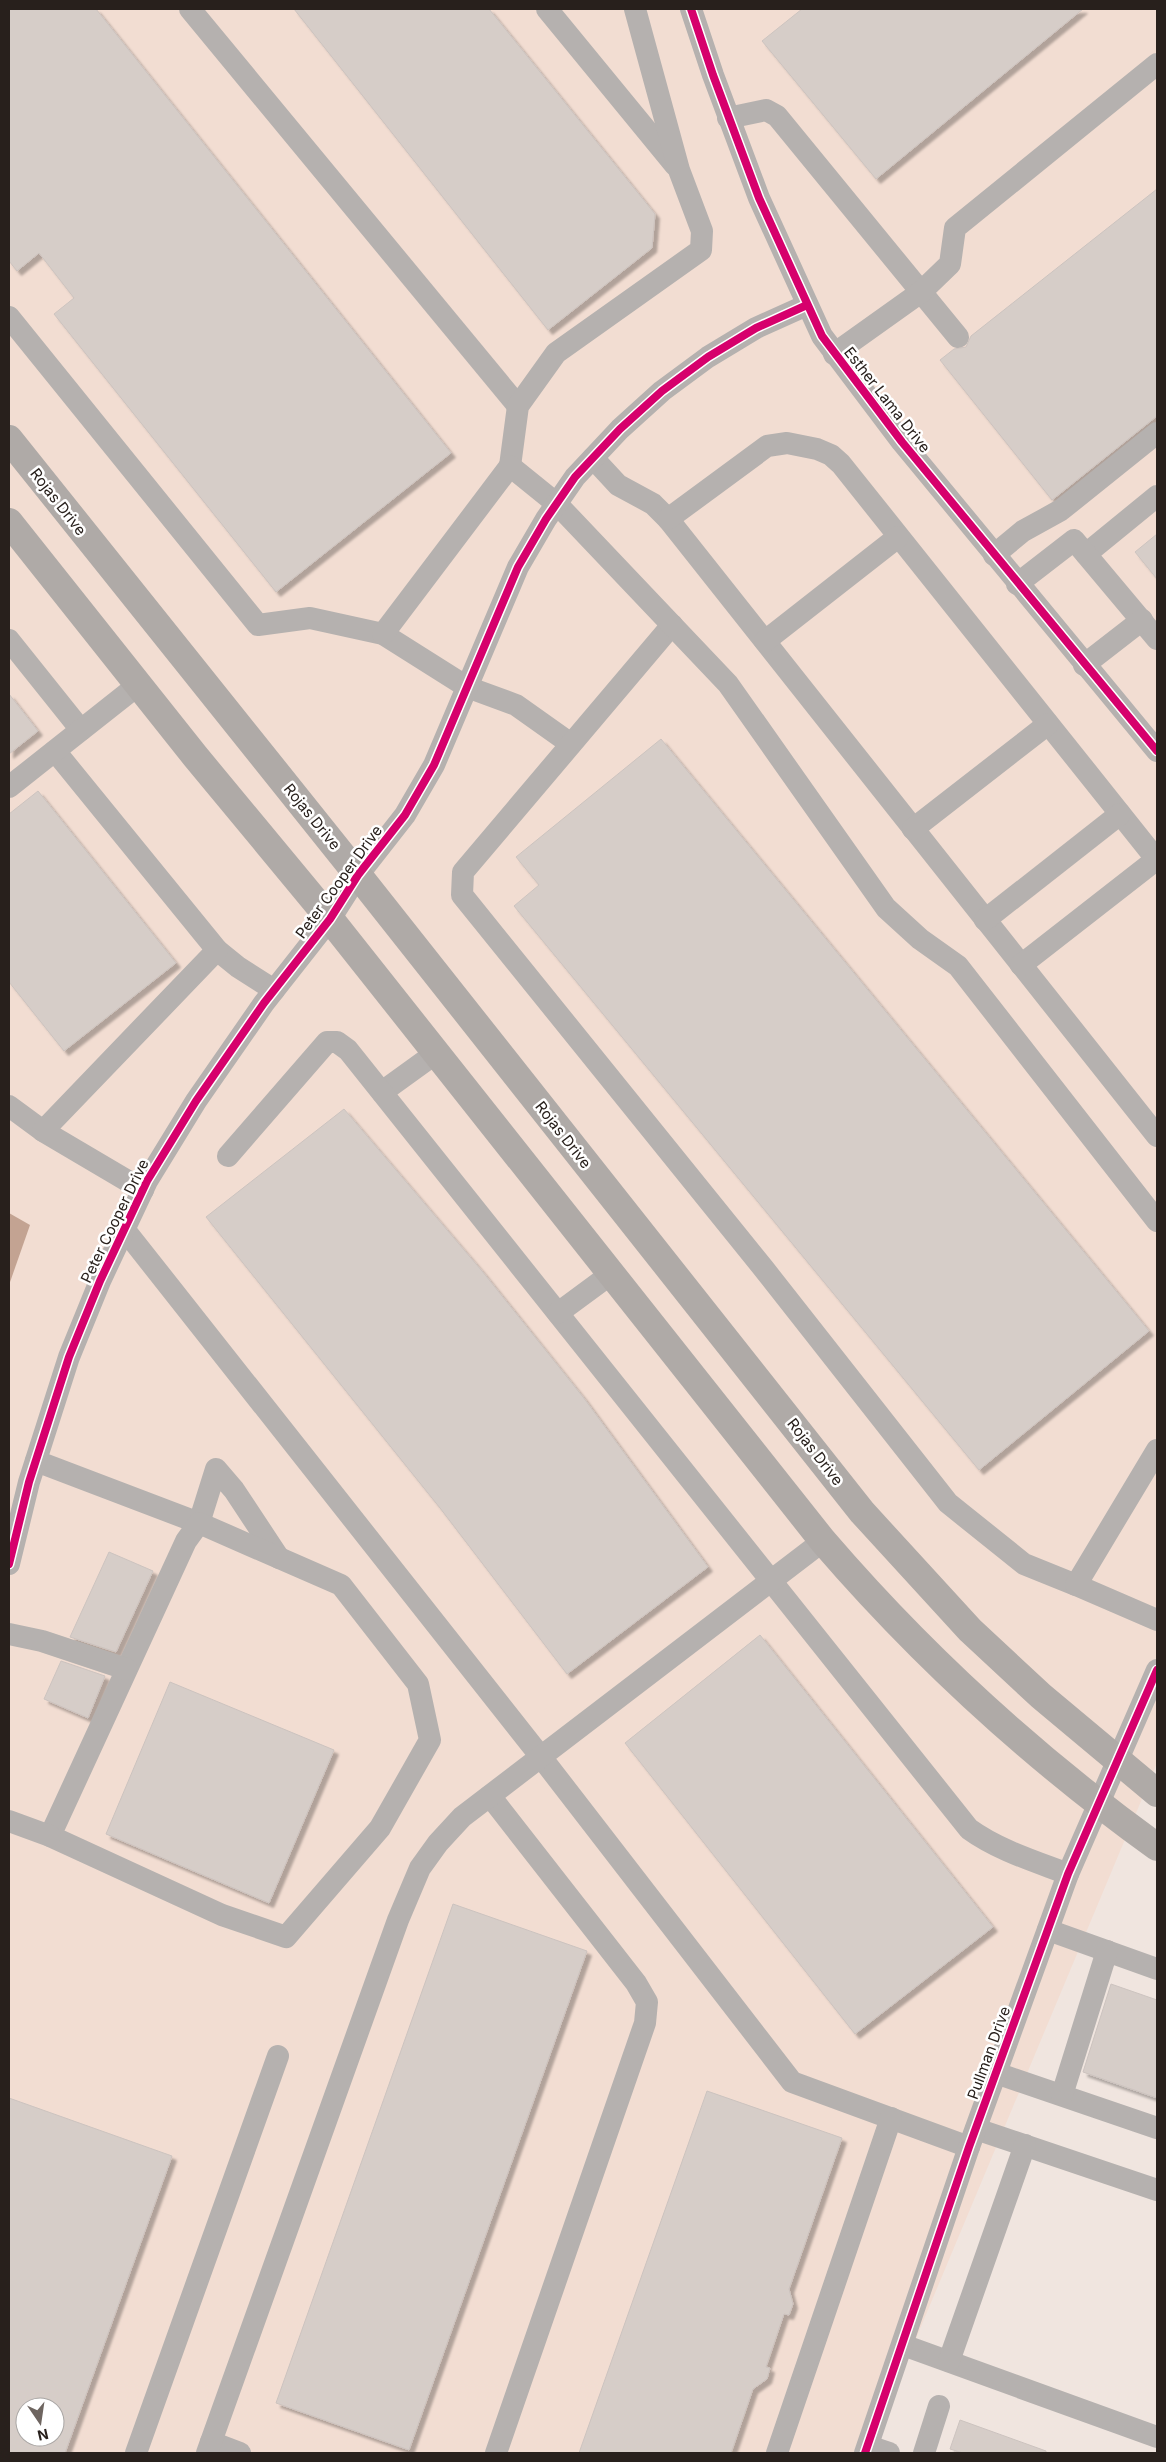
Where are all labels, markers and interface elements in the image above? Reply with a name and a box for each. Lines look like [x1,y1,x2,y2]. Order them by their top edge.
street label: Esther Lama Drive [840,343,935,456]
street label: Rojas Drive [26,464,90,539]
street label: Rojas Drive [280,780,345,854]
street label: Peter Cooper Drive [291,821,386,942]
street label: Rojas Drive [531,1097,595,1172]
street label: Peter Cooper Drive [76,1156,153,1286]
street label: Rojas Drive [783,1414,847,1489]
street label: Pullman Drive [963,2004,1014,2102]
north arrow [15,2397,65,2447]
text: N [36,2426,50,2445]

